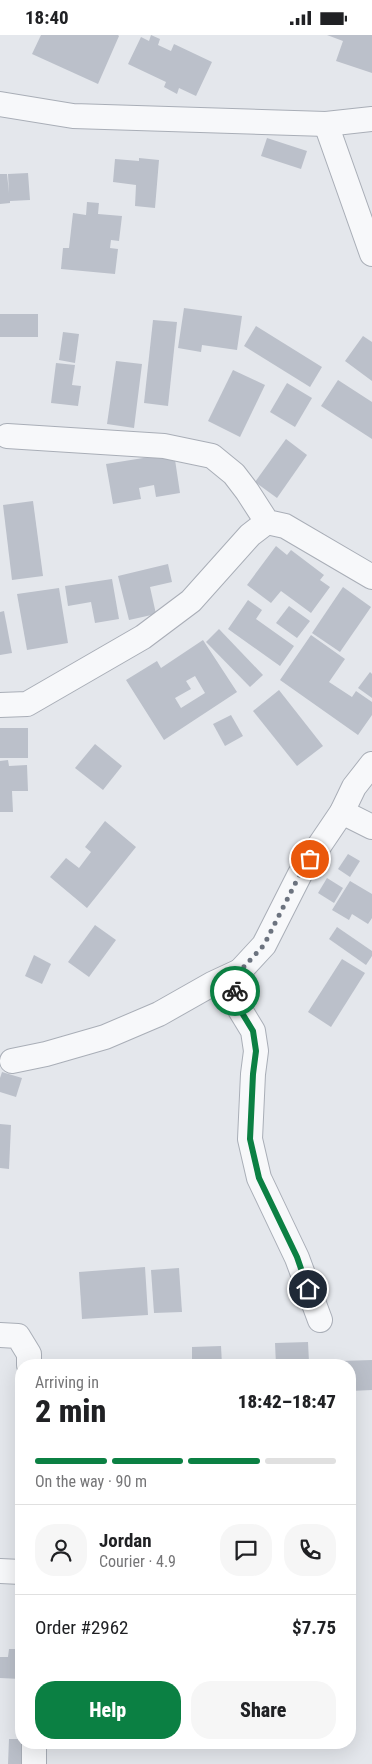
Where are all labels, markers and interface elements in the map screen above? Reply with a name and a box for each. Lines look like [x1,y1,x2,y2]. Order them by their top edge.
text: 18:40 [25,6,69,29]
pin [289,838,331,880]
icon: bag [296,845,324,873]
courier [210,966,260,1016]
icon: bike [221,977,249,1005]
pin [287,1268,329,1310]
icon: home [294,1275,322,1303]
text: Arriving in [35,1373,99,1392]
text: 18:42–18:47 [238,1390,336,1413]
text: 2 min [35,1392,106,1430]
text: On the way · 90 m [35,1472,147,1491]
button: person [35,1524,87,1576]
button: chat [220,1524,272,1576]
button: phone [284,1524,336,1576]
text: Jordan [99,1529,152,1552]
text: Courier · 4.9 [99,1552,176,1571]
text: Order #2962 [35,1616,128,1639]
text: $7.75 [292,1616,336,1639]
button: Help [35,1681,181,1739]
button: Share [191,1681,336,1739]

